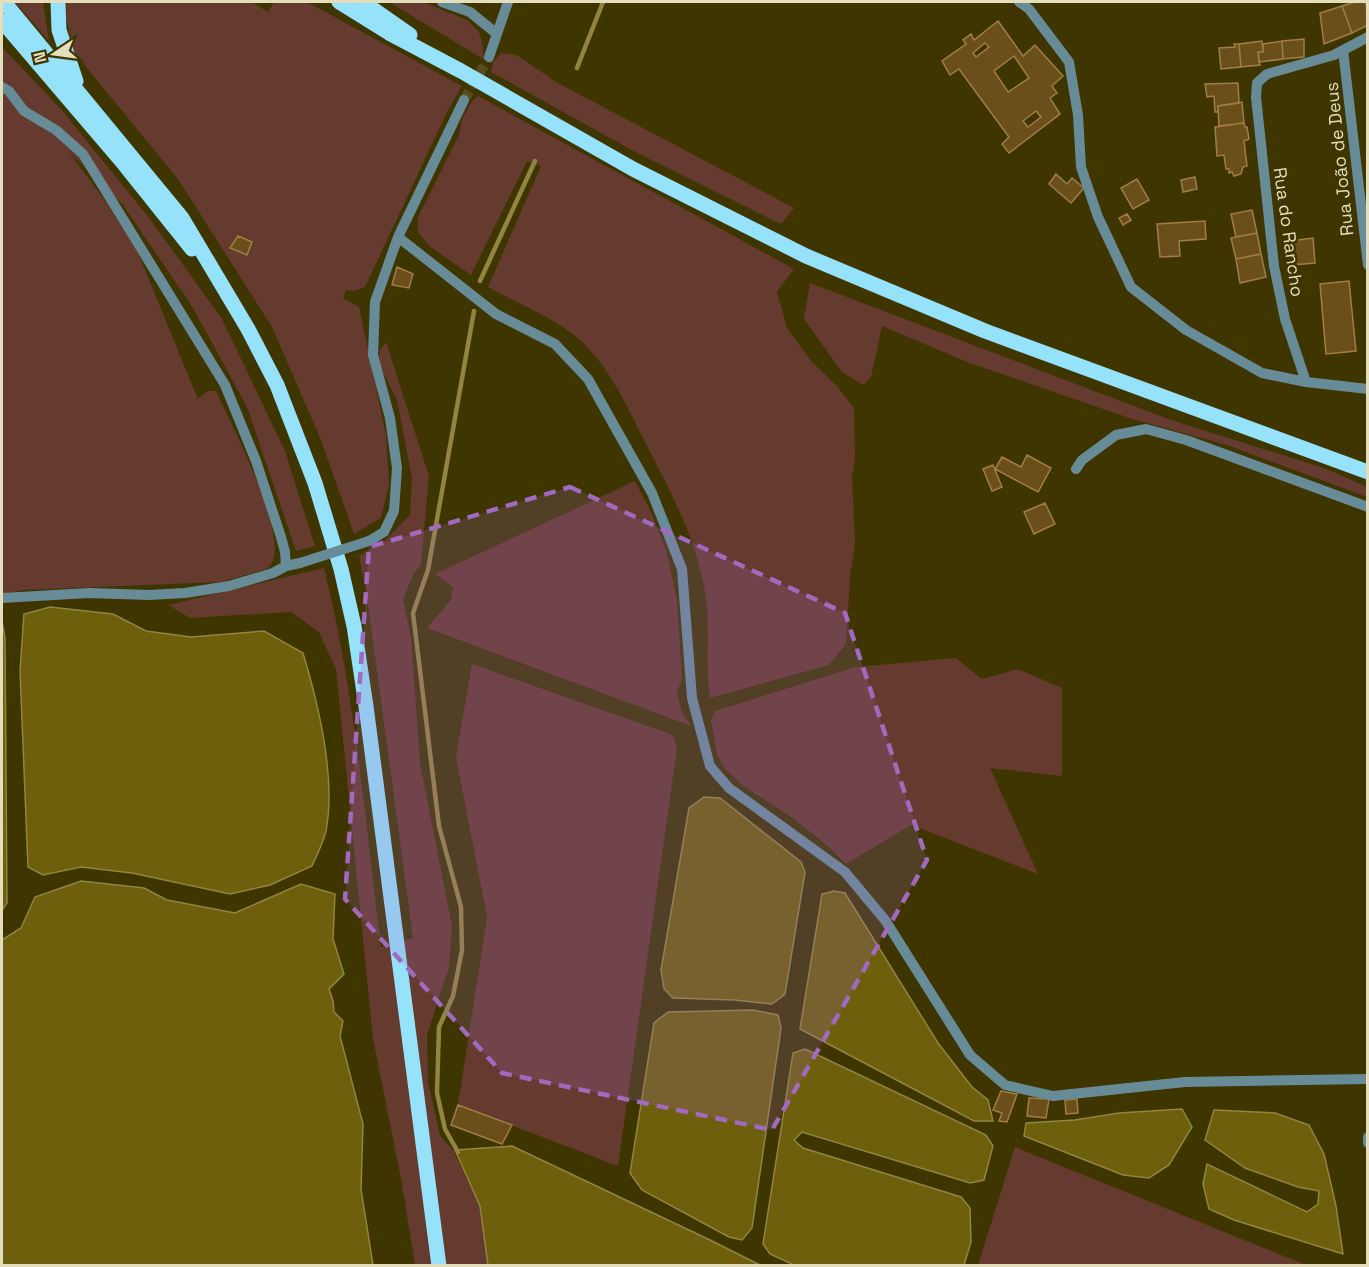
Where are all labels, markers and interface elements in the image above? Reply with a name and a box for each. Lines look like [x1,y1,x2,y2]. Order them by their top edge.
north arrow [24,24,84,84]
text: N [28,50,51,65]
street label: Rua João de Deus [1319,81,1359,237]
street label: Rua do Rancho [1269,166,1309,298]

